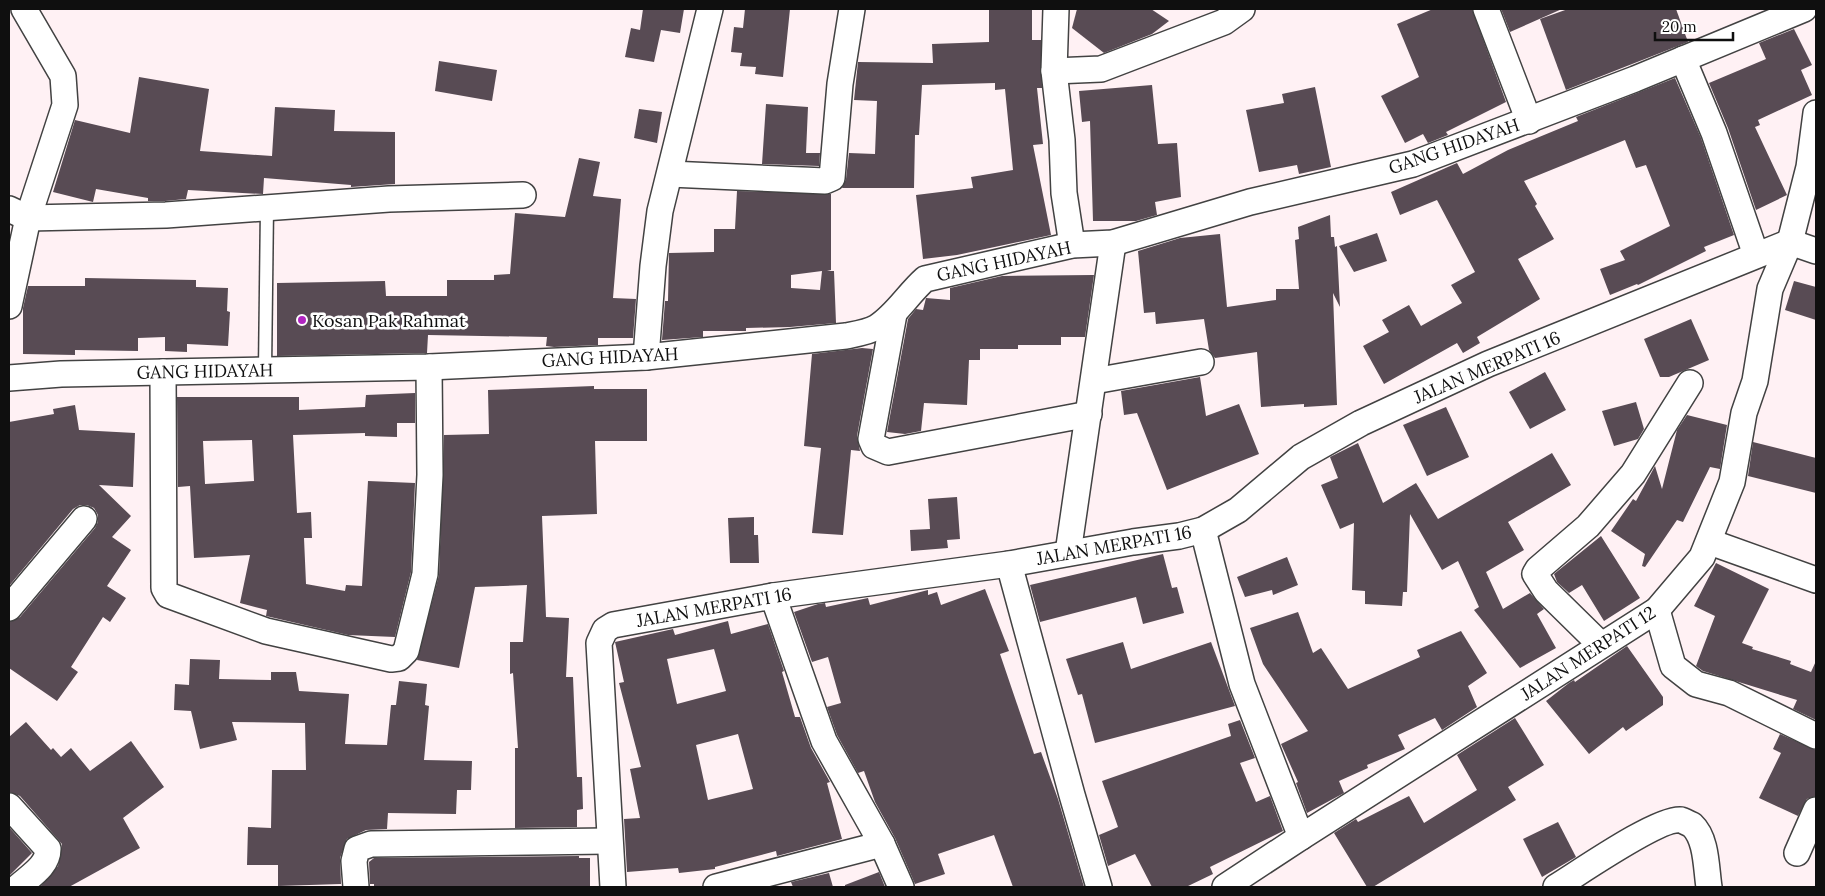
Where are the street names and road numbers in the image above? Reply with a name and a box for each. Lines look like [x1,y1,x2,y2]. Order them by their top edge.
street label: GANG HIDAYAH [1385,113,1523,179]
street label: GANG HIDAYAH [935,236,1073,286]
street label: JALAN MERPATI 16 [1409,326,1564,409]
street label: GANG HIDAYAH [541,342,679,372]
street label: GANG HIDAYAH [136,358,274,384]
street label: JALAN MERPATI 16 [1034,520,1193,570]
street label: JALAN MERPATI 16 [634,582,793,632]
street label: JALAN MERPATI 12 [1515,601,1660,706]

